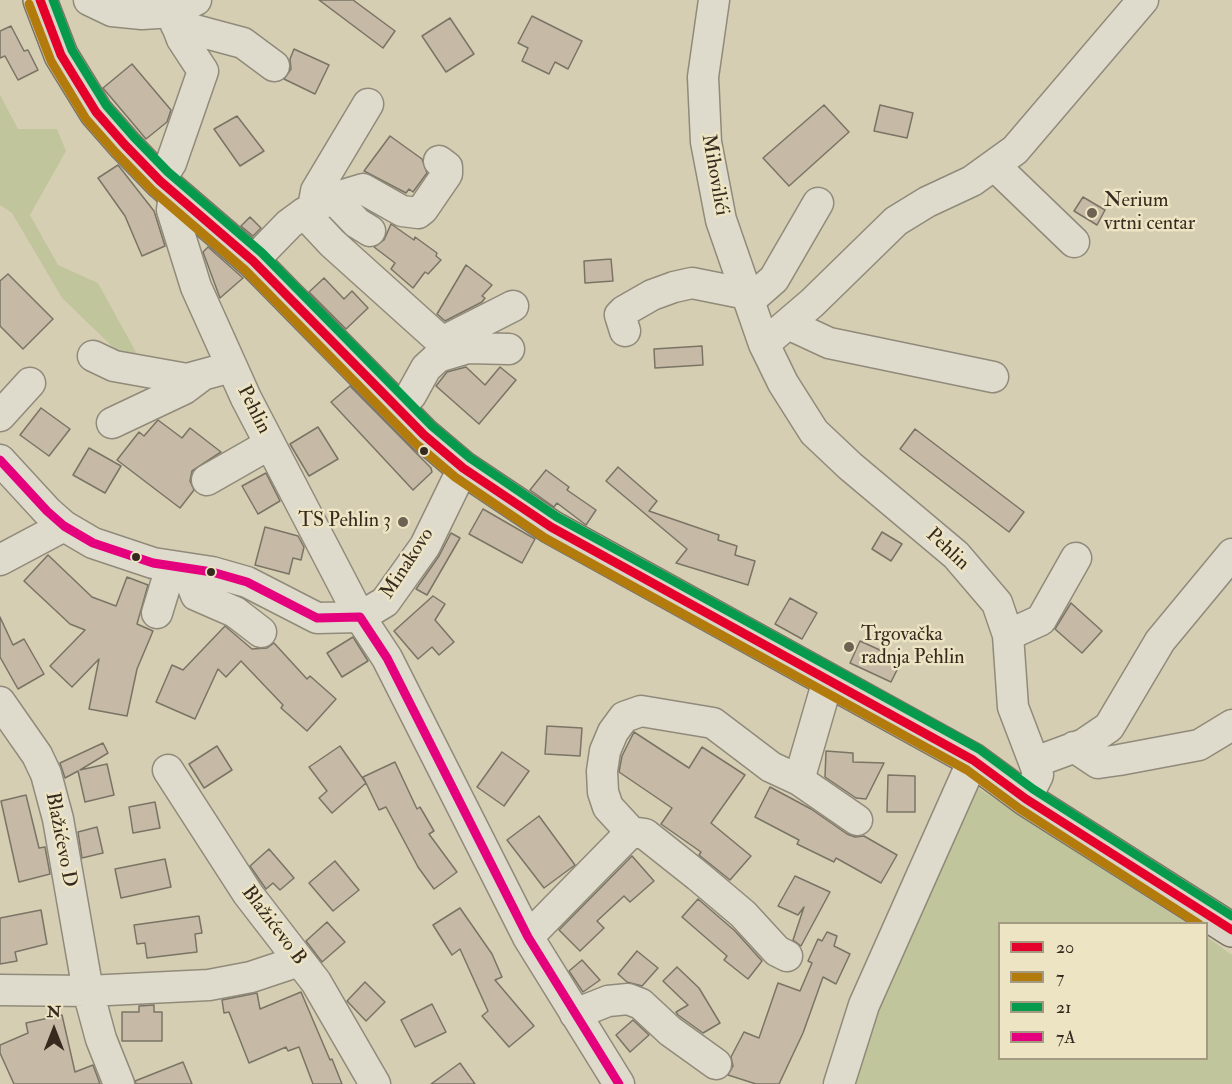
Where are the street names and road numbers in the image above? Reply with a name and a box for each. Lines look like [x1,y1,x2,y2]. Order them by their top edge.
street label: Mihovilići [695,132,733,218]
street label: Pehlin [231,382,275,438]
street label: Minakovo [376,524,440,604]
street label: Pehlin [920,524,974,576]
street label: Blažićevo D [39,790,81,890]
street label: Blažićevo B [235,882,311,970]

